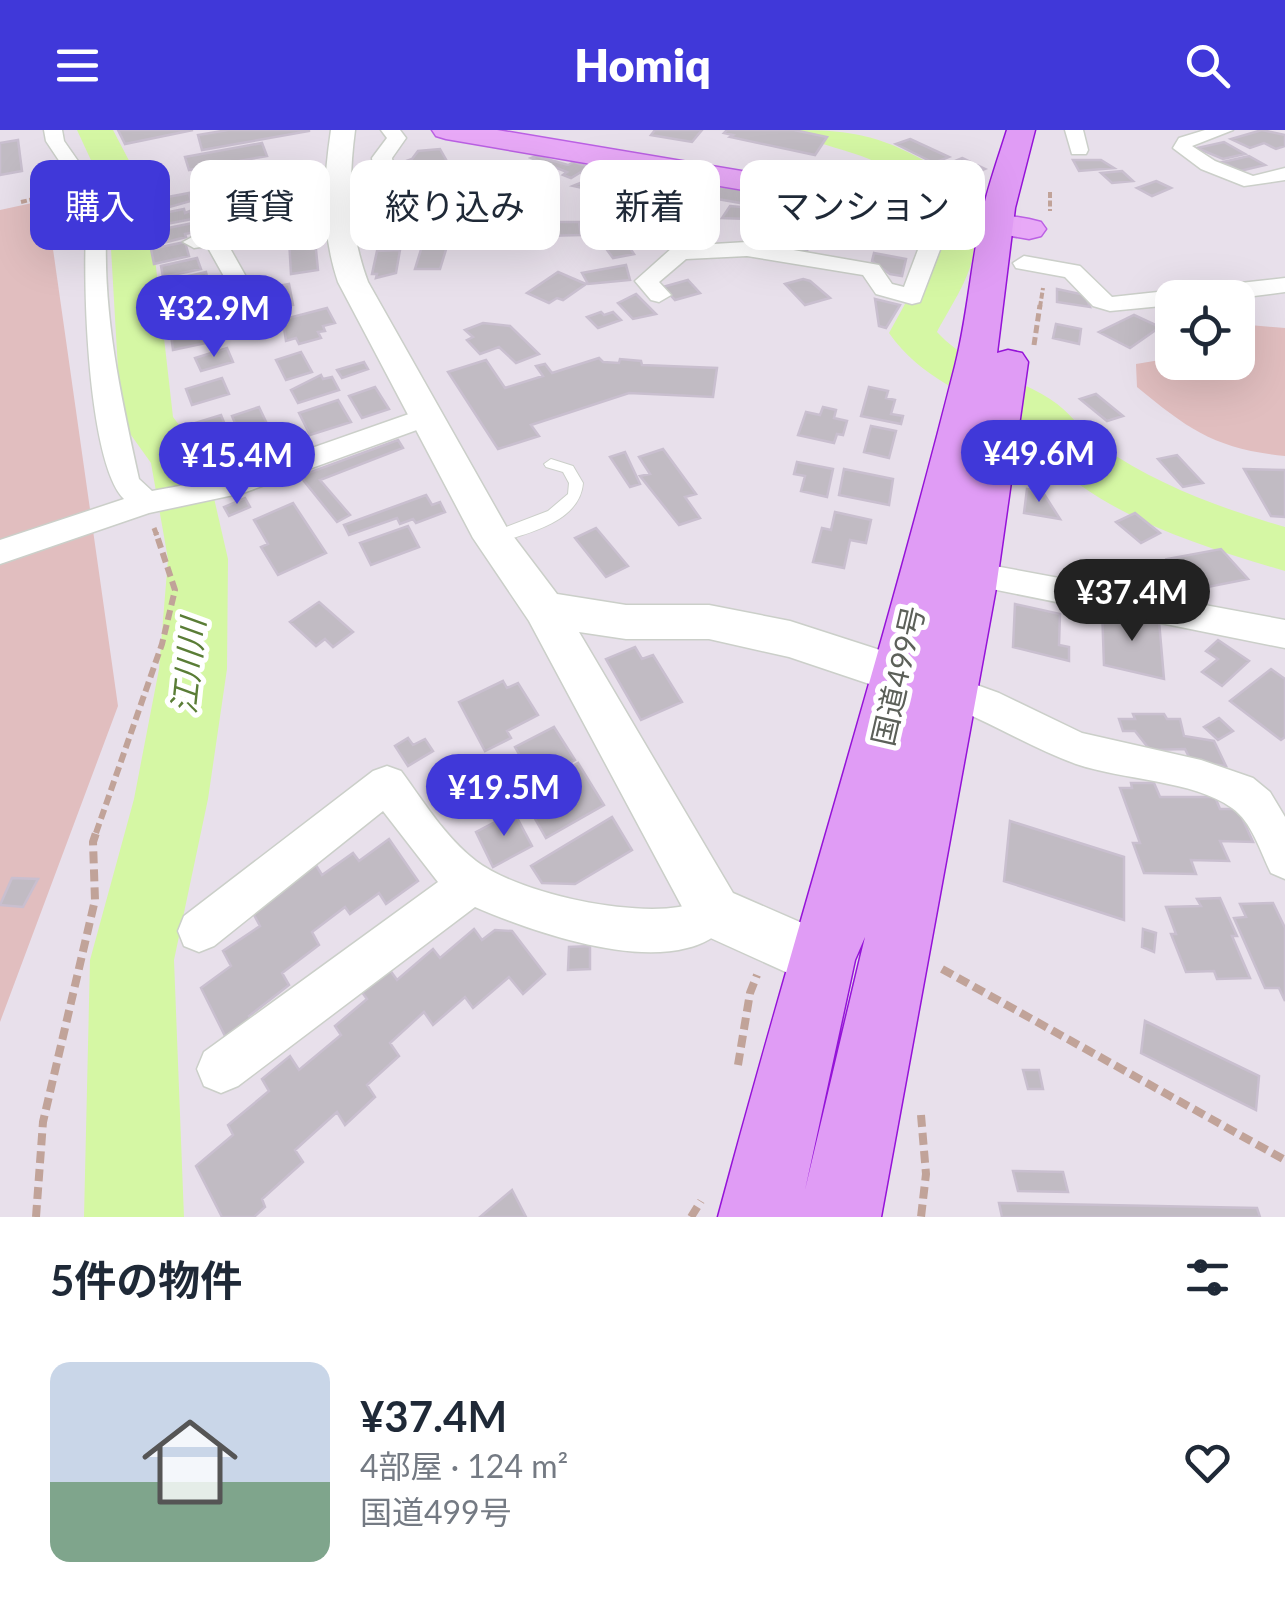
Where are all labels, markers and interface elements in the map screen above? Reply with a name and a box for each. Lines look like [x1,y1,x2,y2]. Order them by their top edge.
icon: menu [50,38,105,93]
text: Homiq [574,38,711,92]
icon: search [1180,38,1235,93]
chip: 購入 [30,160,170,250]
chip: 賃貸 [190,160,330,250]
chip: 絞り込み [350,160,560,250]
chip: 新着 [580,160,720,250]
chip: マンション [740,160,985,250]
pin: ¥32.9M [133,275,295,360]
map controls [1155,280,1255,380]
button: locate [1155,280,1255,380]
text: ¥32.9M [158,288,270,327]
pin: ¥49.6M [958,420,1120,505]
pin: ¥15.4M [156,422,318,507]
text: ¥49.6M [983,433,1095,472]
text: ¥15.4M [181,435,293,474]
pin: ¥37.4M [1051,559,1213,644]
text: ¥37.4M [1076,572,1188,611]
street label: 国道499号 [864,602,931,749]
water label: 江川川 [163,613,212,716]
pin: ¥19.5M [423,754,585,839]
text: ¥19.5M [448,767,560,806]
icon: filters [1180,1250,1235,1305]
text: 5件の物件 [50,1255,242,1305]
text: ¥37.4M [360,1391,507,1441]
icon: home [130,1402,250,1522]
icon: heart [1180,1435,1235,1490]
text: 4部屋 · 124 m² [360,1446,568,1485]
text: 国道499号 [360,1492,512,1531]

